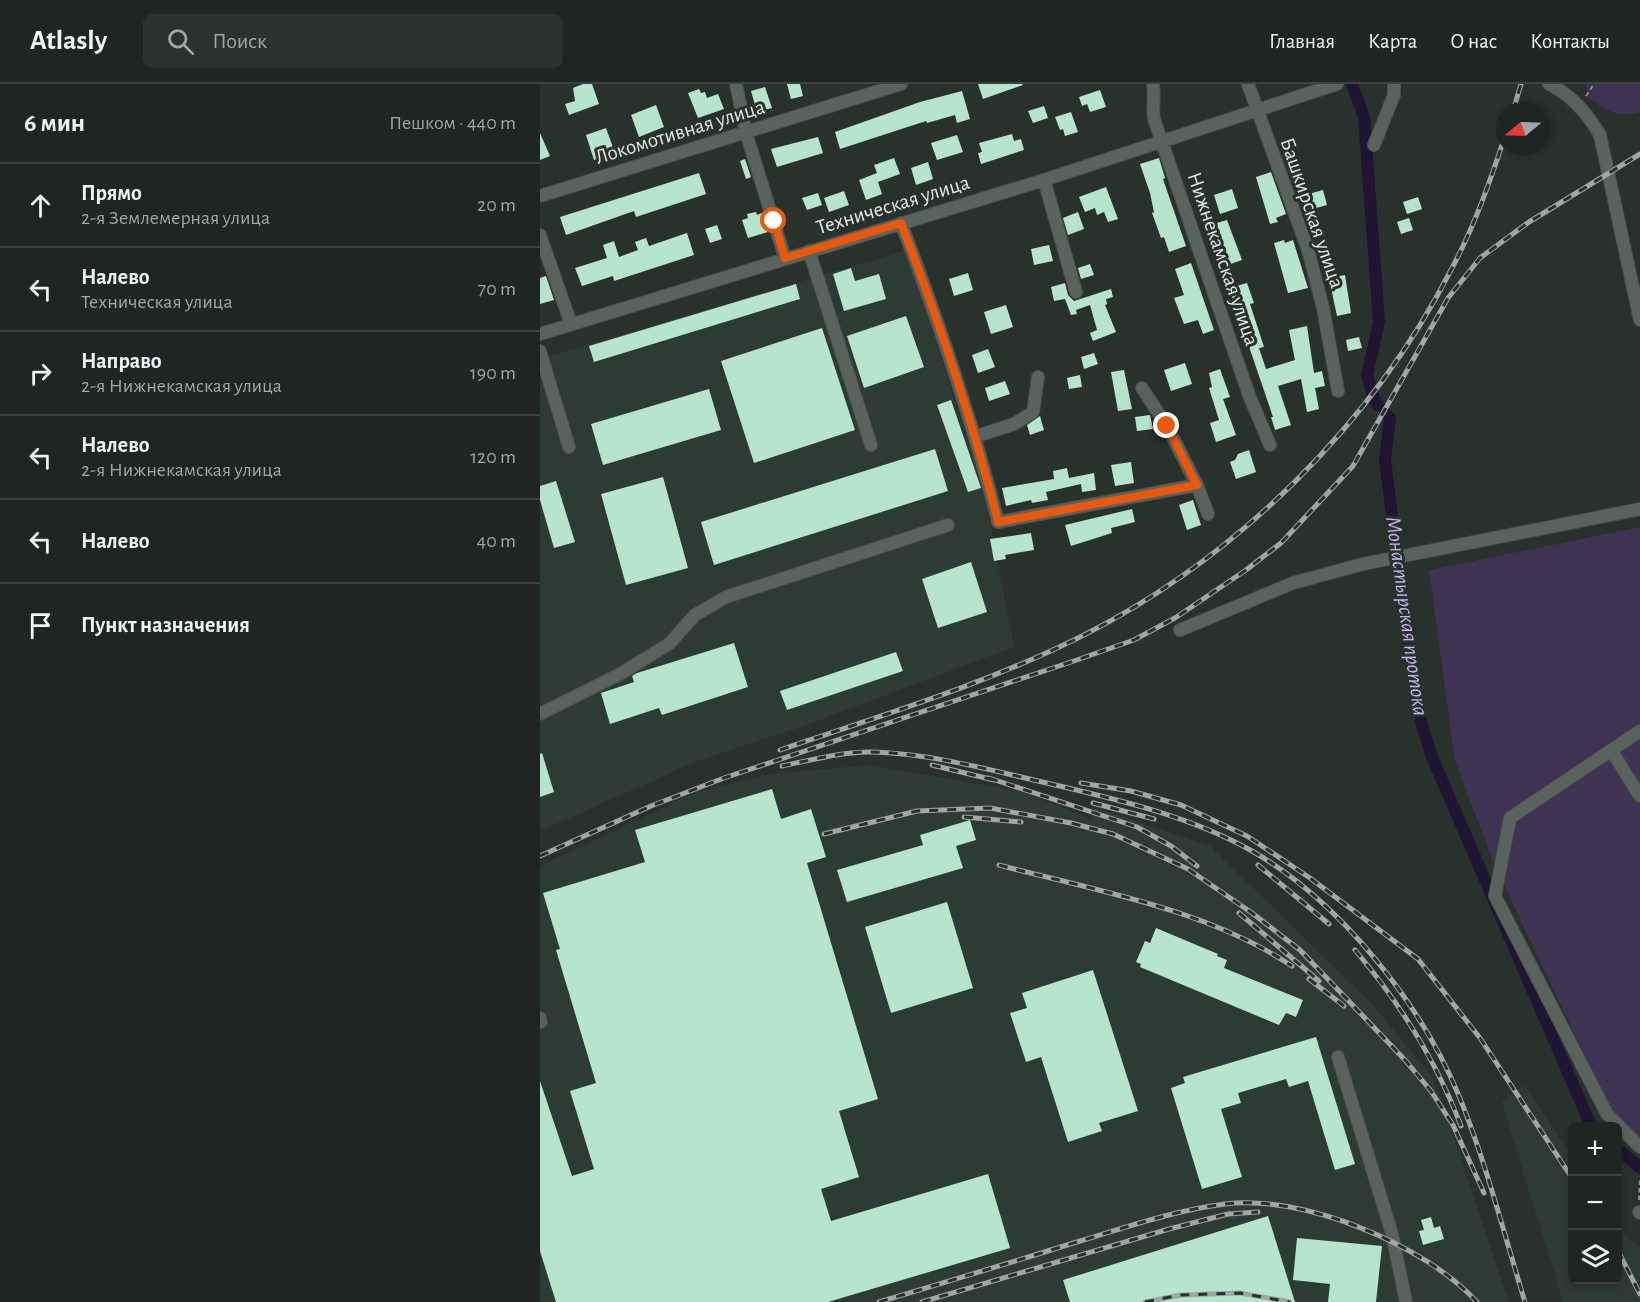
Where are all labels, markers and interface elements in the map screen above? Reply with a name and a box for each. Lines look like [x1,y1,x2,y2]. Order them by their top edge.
search box [143,14,563,68]
icon: search [164,25,197,58]
text: Atlasly [30,27,107,55]
text: Поиск [212,30,267,52]
text: Главная [1269,31,1335,52]
text: Карта [1368,31,1417,52]
text: О нас [1450,31,1497,52]
text: Контакты [1530,31,1610,52]
street label: Локомотивная улица [593,96,768,168]
north arrow [1496,102,1550,156]
text: 6 мин [24,110,85,136]
text: Пешком · 440 m [389,113,516,133]
street label: Башкирская улица [1276,135,1348,291]
street label: Нижнекамская улица [1183,170,1263,349]
street label: Техническая улица [814,172,973,238]
text: Прямо [81,182,142,204]
icon: ahead [24,189,57,222]
text: 20 m [477,195,516,215]
route start [760,207,786,233]
text: 2-я Землемерная улица [81,208,270,228]
text: Налево [81,266,150,288]
icon: left [24,273,57,306]
text: 70 m [478,279,516,299]
text: Техническая улица [81,292,233,312]
text: Направо [81,350,162,372]
icon: right [24,357,57,390]
text: 190 m [470,363,516,383]
text: 2-я Нижнекамская улица [81,376,282,396]
route end [1153,412,1179,438]
text: Налево [81,434,150,456]
icon: left [24,441,57,474]
text: 120 m [470,447,516,467]
text: 2-я Нижнекамская улица [81,460,282,480]
water label: Монастырская протока [1381,515,1432,717]
icon: left [24,525,57,558]
text: Налево [81,530,150,552]
text: 40 m [477,531,516,551]
icon: arrive [24,609,57,642]
text: Пункт назначения [81,614,250,636]
map controls [1568,1122,1622,1284]
button: + [1568,1122,1622,1176]
button: − [1568,1176,1622,1230]
button: layers [1568,1230,1622,1284]

